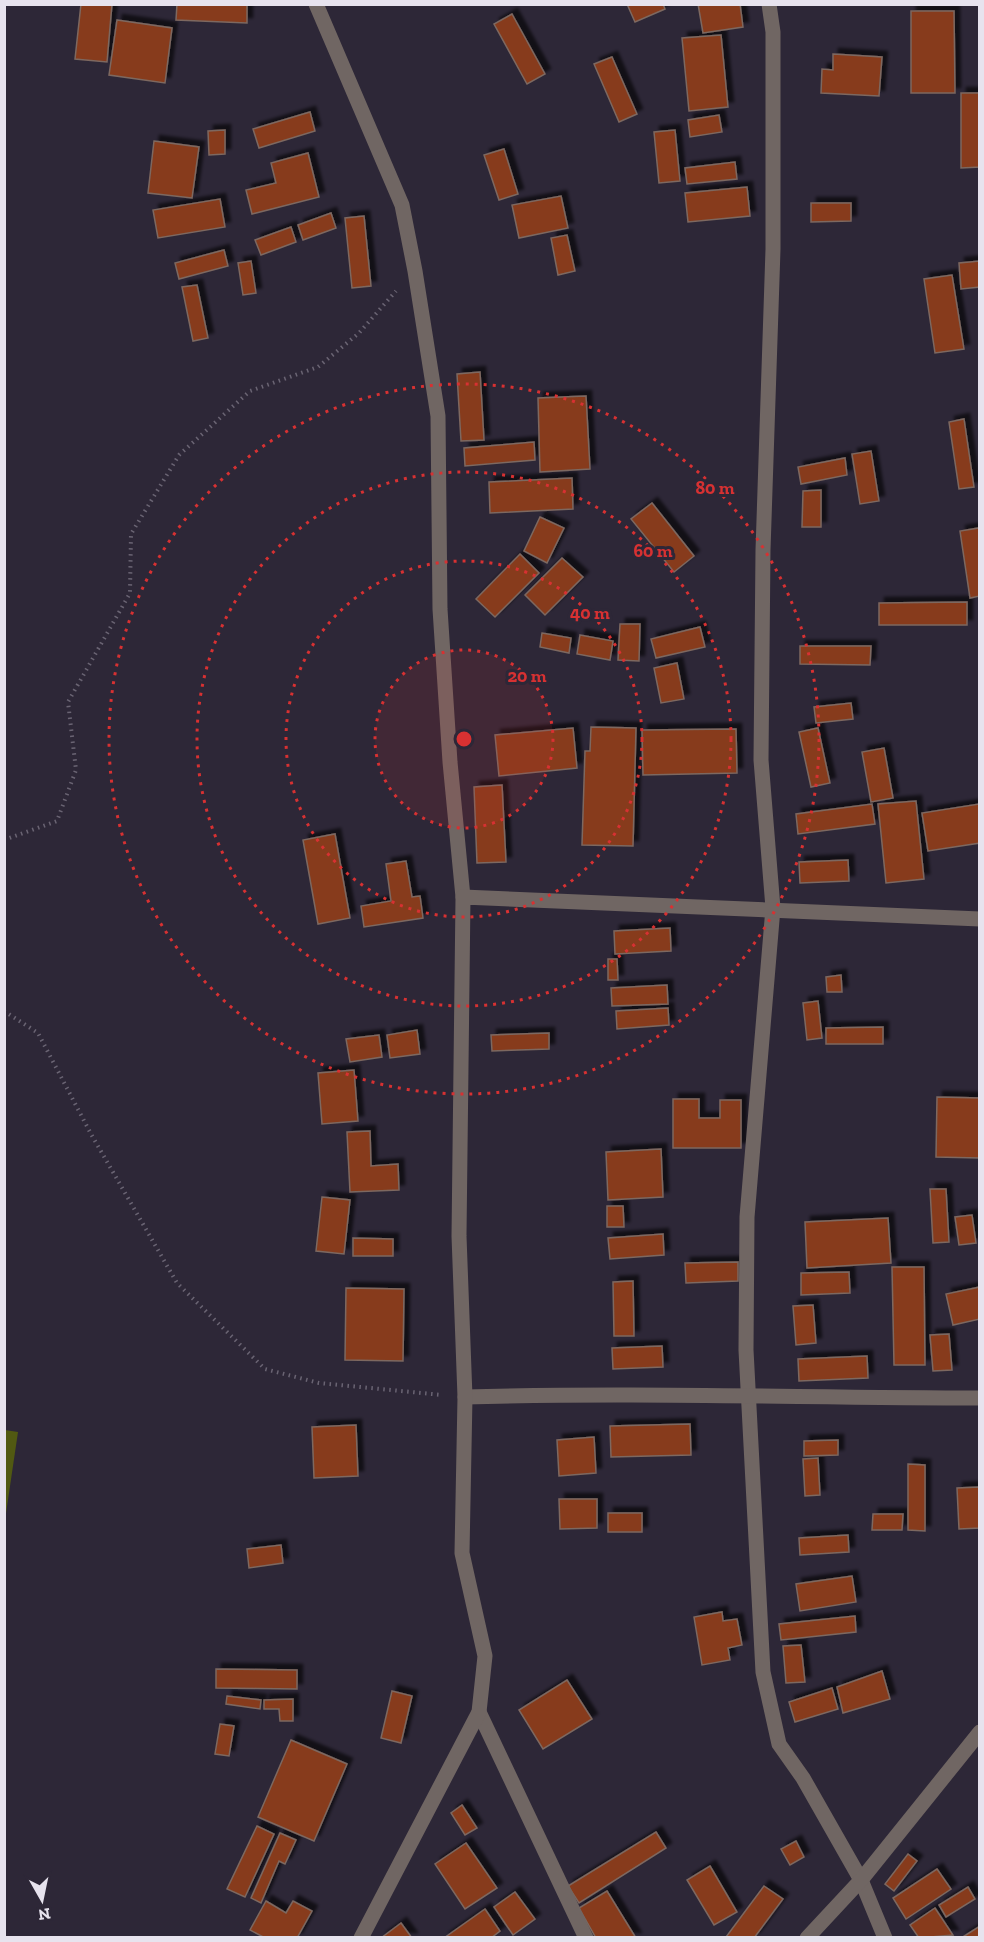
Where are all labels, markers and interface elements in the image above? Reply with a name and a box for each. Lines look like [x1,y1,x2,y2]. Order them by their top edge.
text: 80 m [695,477,735,499]
text: 60 m [633,540,673,562]
text: 40 m [570,602,610,624]
text: 20 m [507,665,547,687]
centre of rings [454,729,474,749]
north arrow [12,1870,72,1930]
text: N [37,1904,52,1925]

